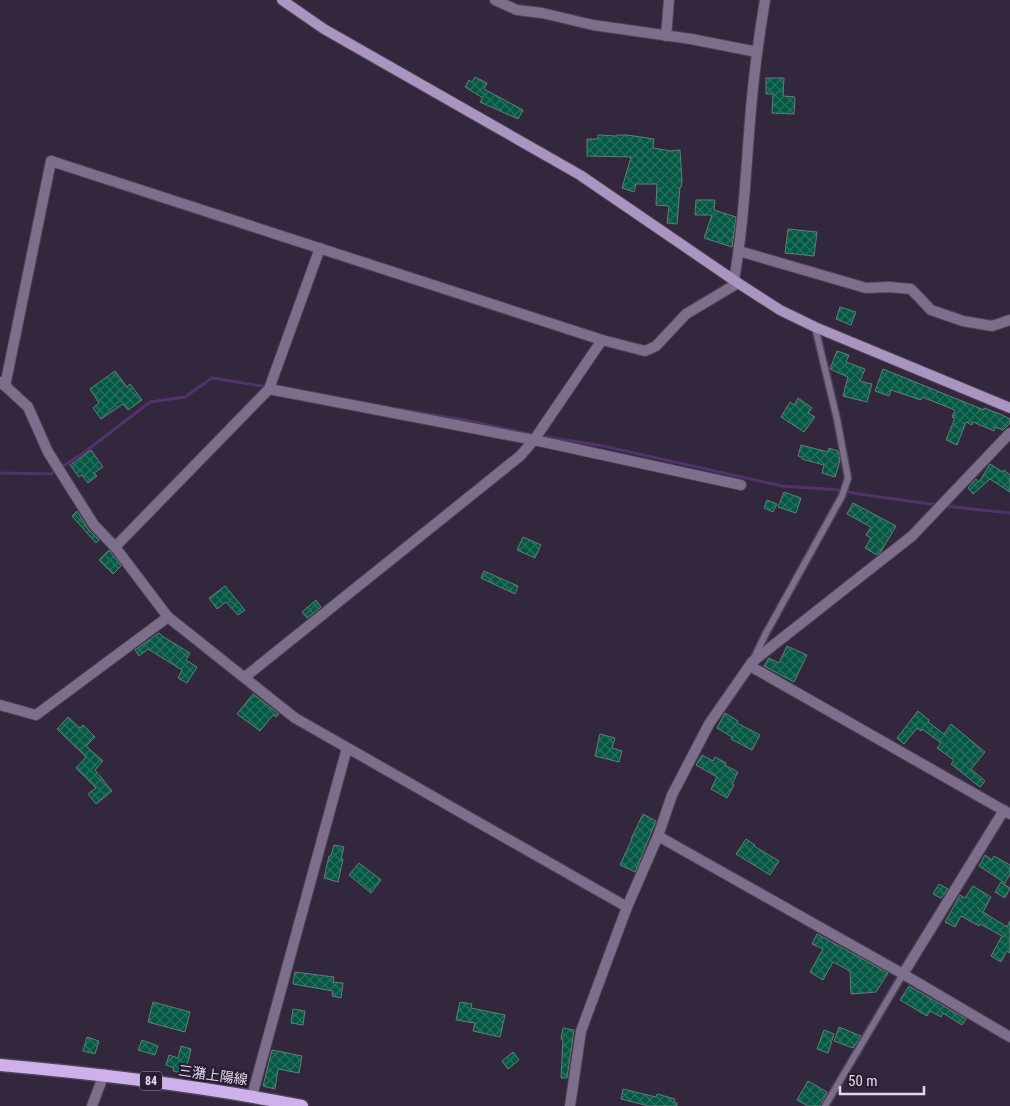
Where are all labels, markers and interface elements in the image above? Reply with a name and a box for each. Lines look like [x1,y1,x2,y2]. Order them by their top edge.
street label: 三潴上陽線 [177,1062,249,1088]
scale bar [840,1064,924,1096]
road number: 84 [140,1072,162,1090]
text: 50 m [848,1072,878,1090]

